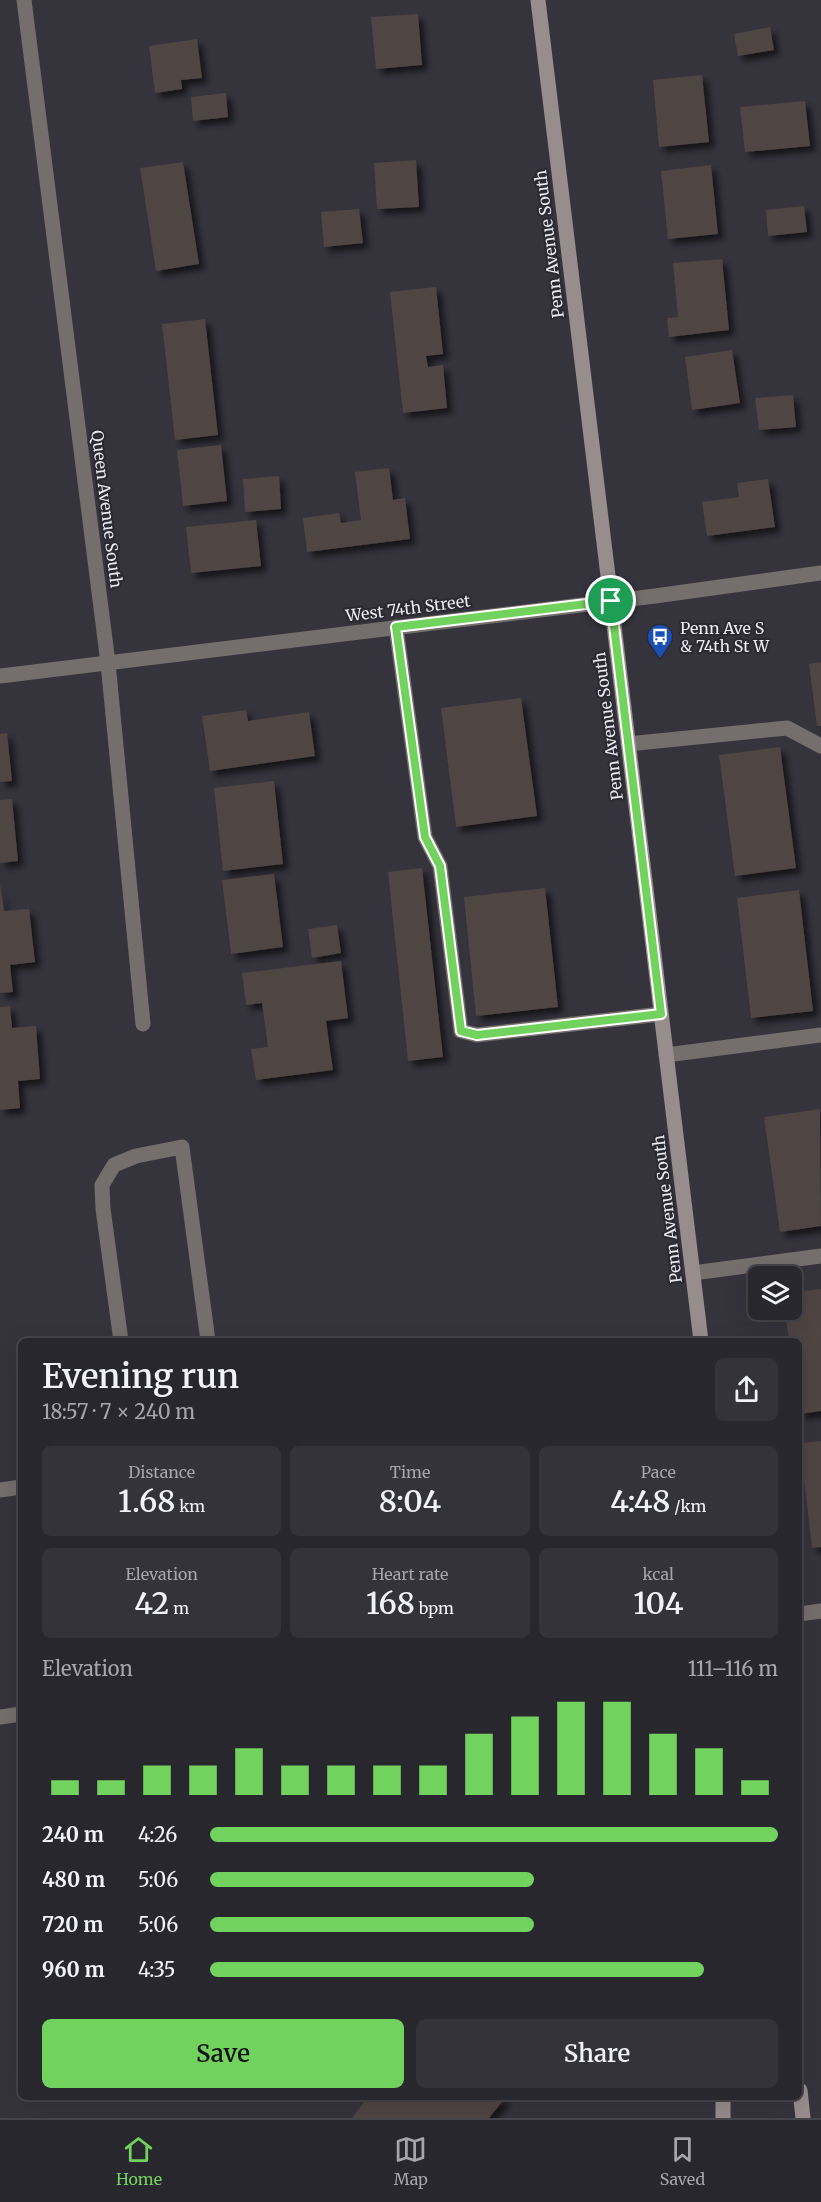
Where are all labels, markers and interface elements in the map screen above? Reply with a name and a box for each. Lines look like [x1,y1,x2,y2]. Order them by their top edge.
street label: Penn Avenue South [530,168,568,319]
street label: Queen Avenue South [87,429,127,589]
pin [585,575,636,626]
icon: arrive [594,584,627,617]
street label: West 74th Street [344,590,472,626]
place label: Penn Ave S & 74th St W [680,618,770,656]
bus stop icon: Penn Ave S & 74th St W [645,622,675,660]
street label: Penn Avenue South [589,650,627,801]
street label: Penn Avenue South [648,1133,686,1284]
map controls [748,1266,802,1320]
button: layers [748,1266,802,1320]
text: Evening run [42,1356,239,1397]
button: share [715,1358,778,1421]
text: 18:57 · 7 × 240 m [42,1399,195,1424]
text: Distance [128,1462,195,1482]
text: Time [390,1462,430,1482]
text: Pace [641,1462,676,1482]
text: 1.68 [118,1482,175,1520]
text: 8:04 [379,1482,441,1520]
text: 4:48 [610,1482,670,1520]
text: km [175,1496,205,1516]
text: /km [670,1496,707,1516]
text: Elevation [125,1564,198,1584]
text: Heart rate [372,1564,448,1584]
text: kcal [643,1564,674,1584]
text: 42 [134,1584,169,1622]
text: 168 [366,1584,415,1622]
text: 104 [633,1584,683,1622]
text: m [169,1598,189,1618]
text: bpm [415,1598,454,1618]
text: Elevation [42,1656,133,1681]
text: 111–116 m [688,1656,778,1681]
text: 240 m [42,1822,104,1847]
text: 4:26 [138,1822,177,1847]
text: 480 m [42,1867,105,1892]
text: 5:06 [138,1867,178,1892]
text: 720 m [42,1912,103,1937]
text: 5:06 [138,1912,178,1937]
text: 960 m [42,1957,105,1982]
text: 4:35 [138,1957,176,1982]
button: Save [42,2019,404,2088]
button: Share [416,2019,778,2088]
tab: Home [116,2133,162,2189]
tab: Map [394,2133,428,2189]
tab: Saved [660,2133,705,2189]

